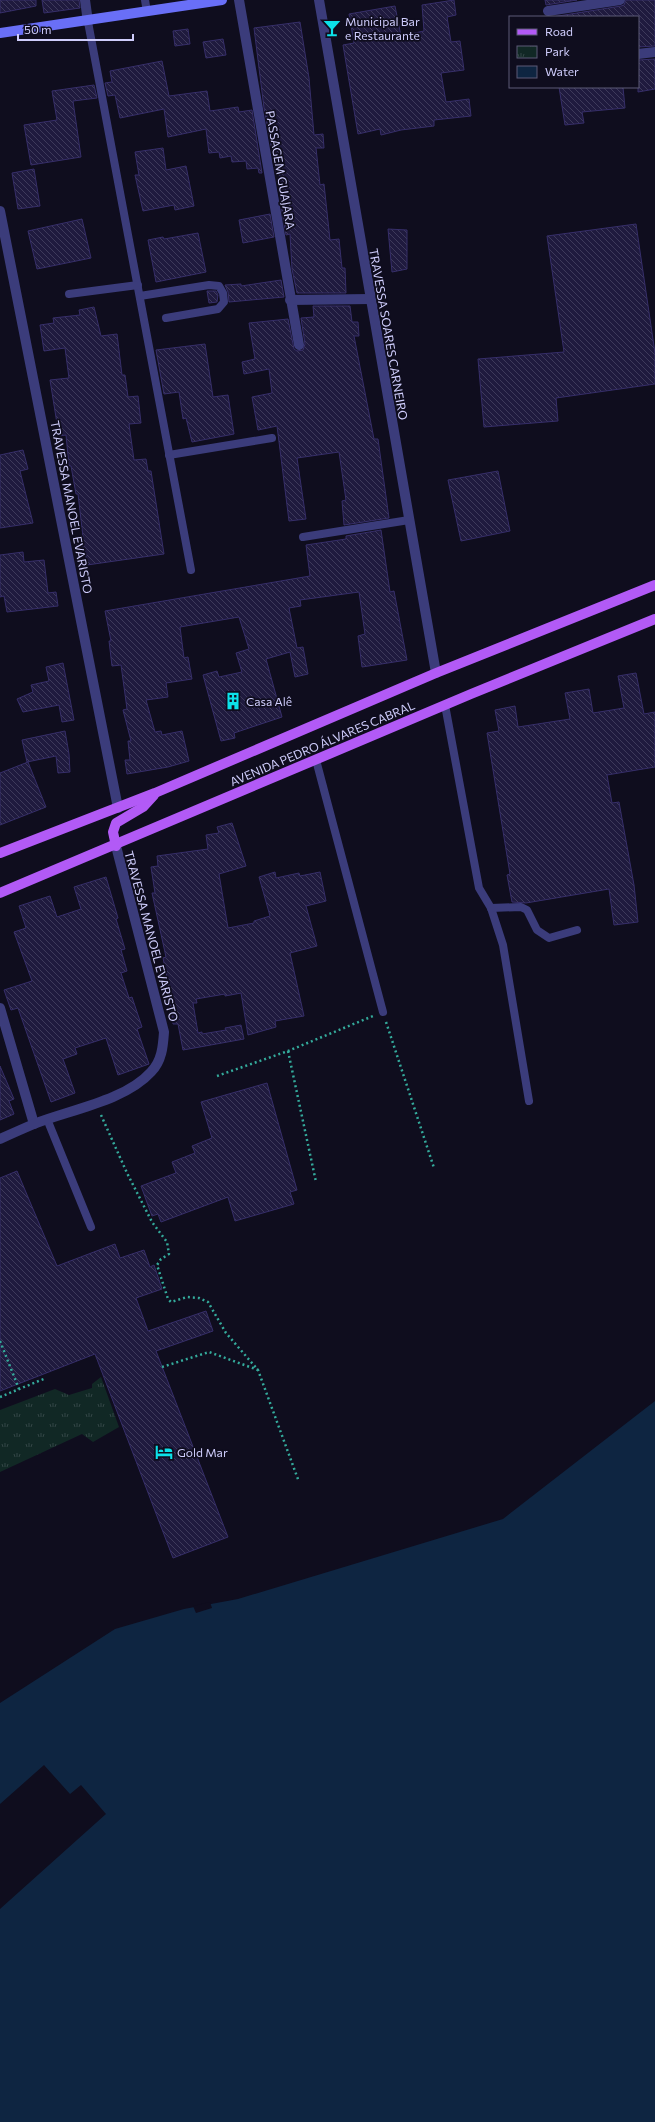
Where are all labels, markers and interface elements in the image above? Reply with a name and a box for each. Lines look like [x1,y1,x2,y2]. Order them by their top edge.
place label: Municipal Bar e Restaurante [345,14,420,42]
scale bar [18,16,133,42]
legend [509,16,639,88]
bar icon: Municipal Bar e Restaurante [322,18,342,38]
text: 50 m [24,22,52,36]
text: Road [545,24,573,38]
text: Park [545,44,571,58]
text: Water [545,64,579,78]
street label: PASSAGEM GUAJARA [263,109,298,231]
street label: TRAVESSA SOARES CARNEIRO [367,247,411,421]
street label: TRAVESSA MANOEL EVARISTO [48,419,96,595]
building icon: Casa Alê [223,691,243,711]
place label: Casa Alê [246,694,292,708]
street label: AVENIDA PEDRO ÁLVARES CABRAL [227,698,417,788]
street label: TRAVESSA MANOEL EVARISTO [122,849,182,1023]
hotel icon: Gold Mar [154,1442,174,1462]
place label: Gold Mar [177,1445,228,1459]

